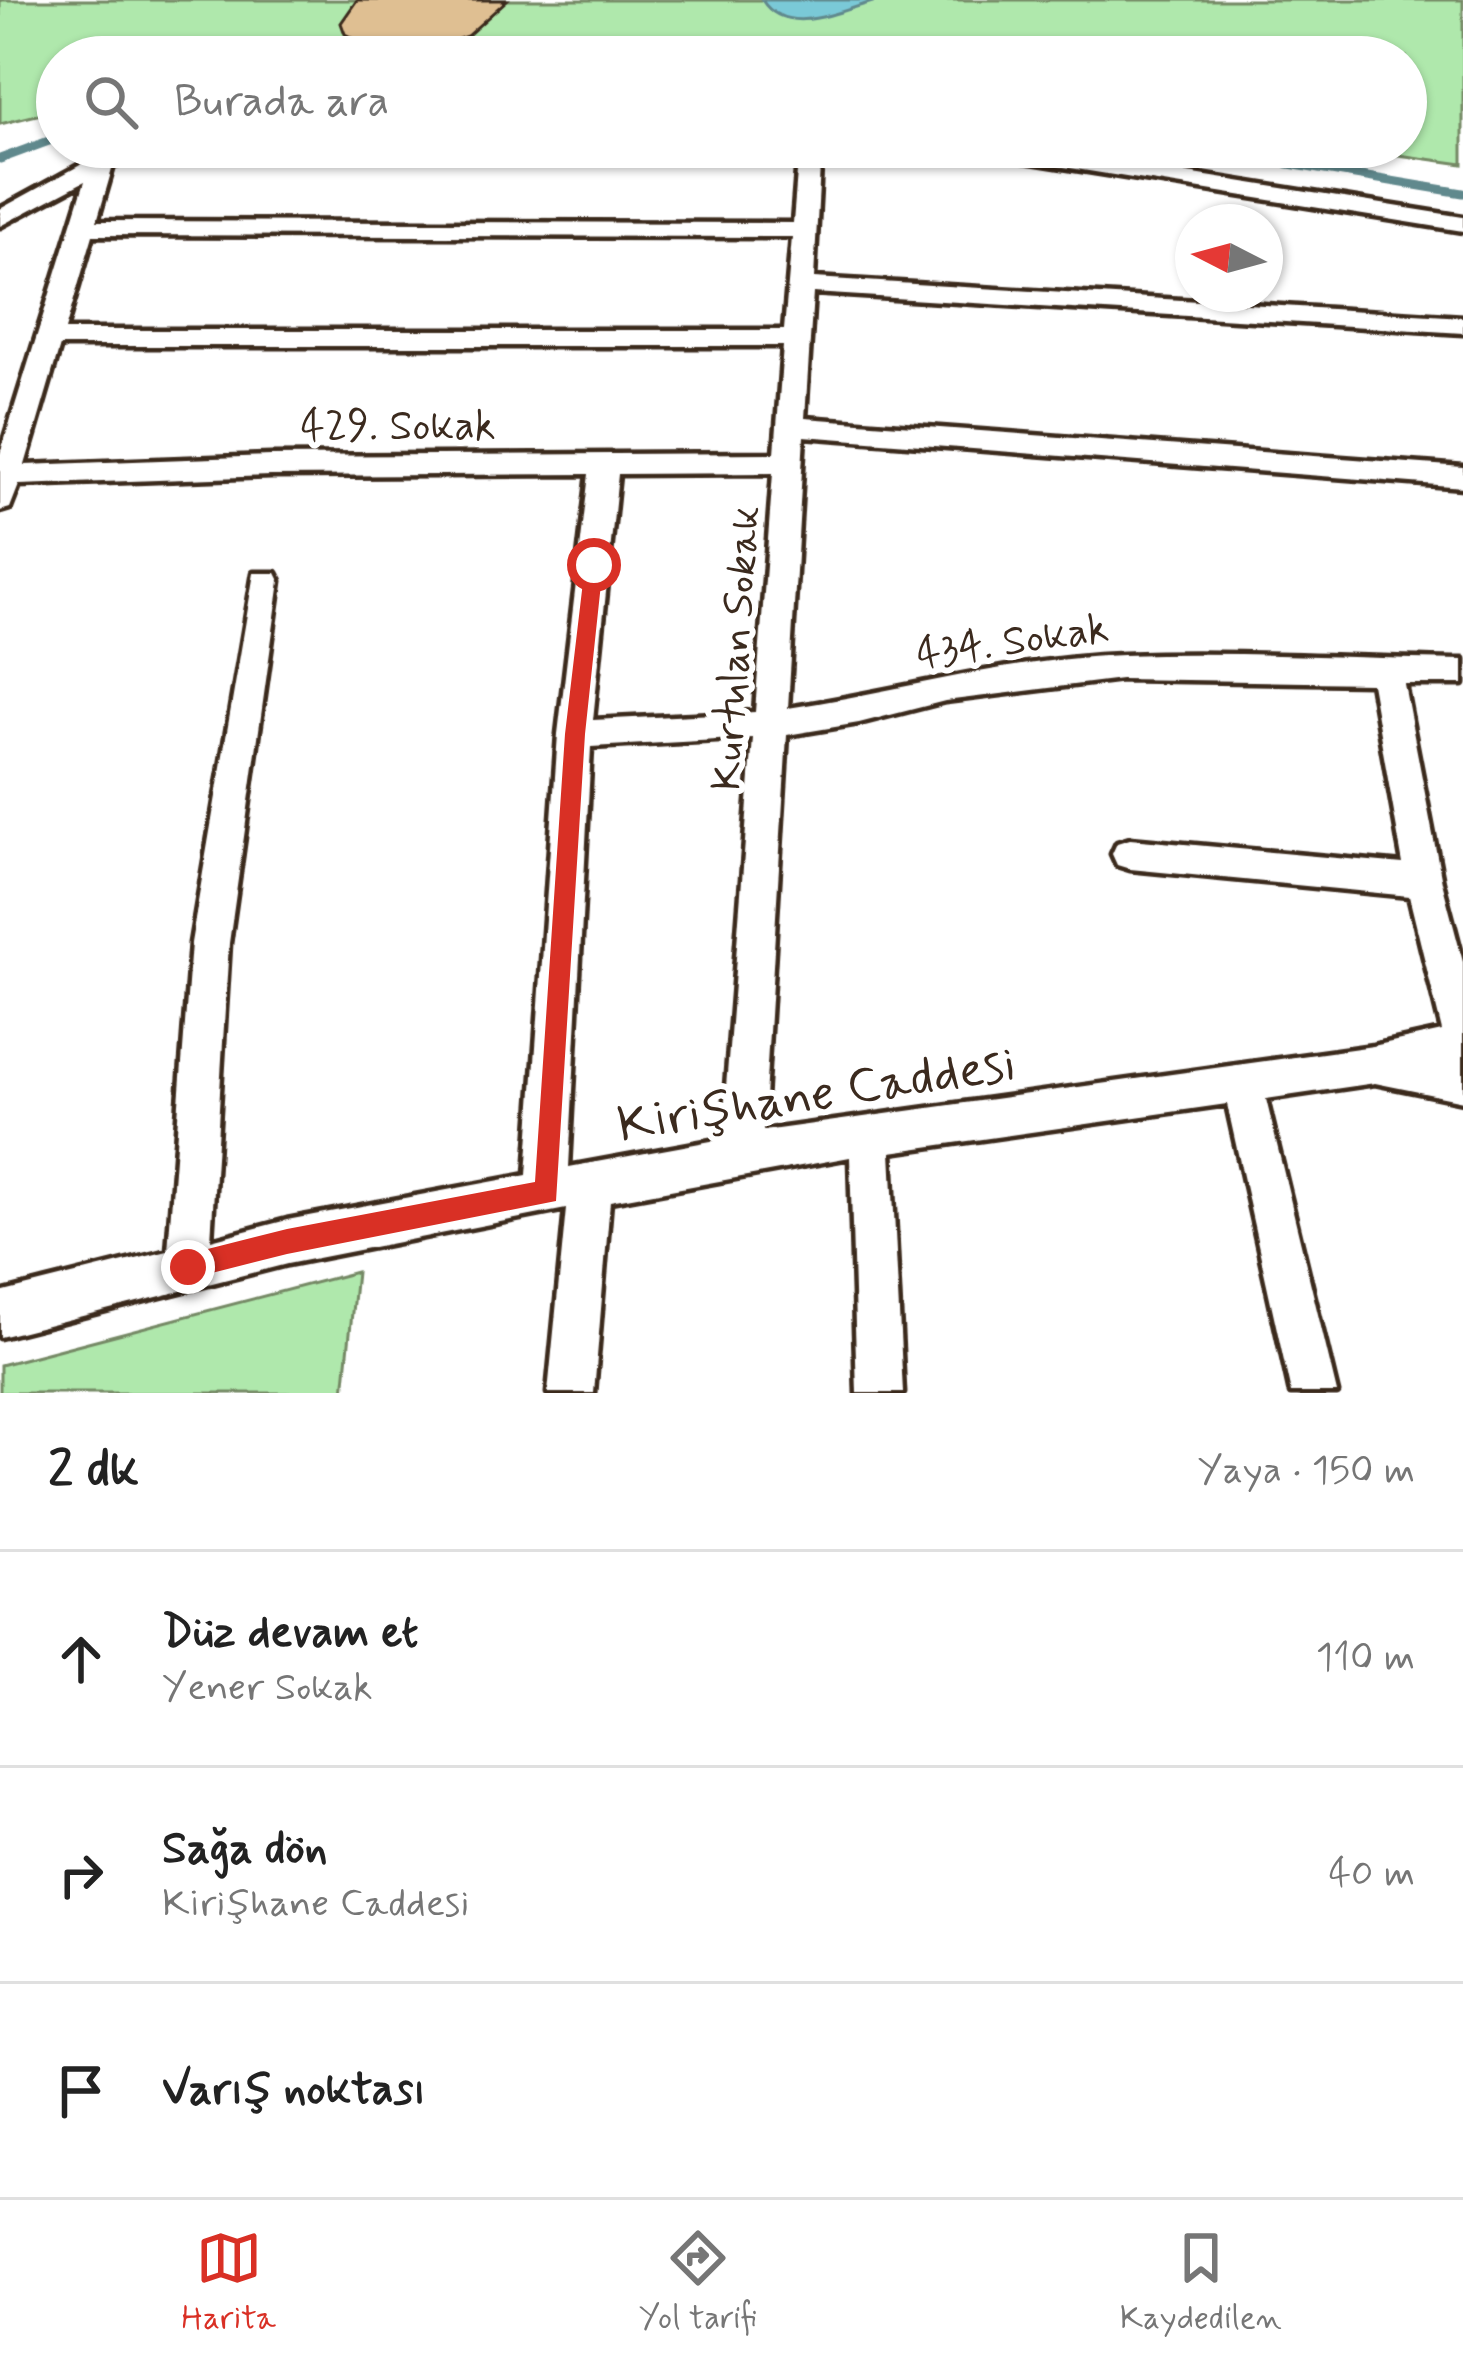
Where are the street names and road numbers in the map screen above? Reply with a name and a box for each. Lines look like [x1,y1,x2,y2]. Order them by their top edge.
street label: 429. Sokak [300,400,496,455]
street label: Kurtulan Sokak [700,504,775,793]
street label: 434. Sokak [913,602,1112,683]
street label: Kirişhane Caddesi [613,1032,1020,1160]

